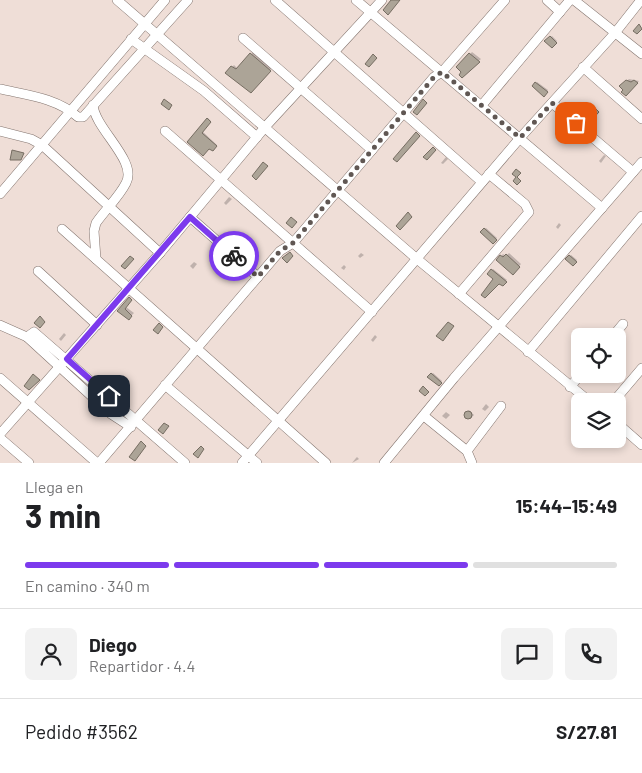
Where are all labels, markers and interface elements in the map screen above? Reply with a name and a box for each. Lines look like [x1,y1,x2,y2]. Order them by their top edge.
pin [555,102,597,144]
icon: bag [562,109,590,137]
courier [209,231,259,281]
icon: bike [220,242,248,270]
map controls [571,328,626,448]
button: locate [571,328,626,383]
pin [88,375,130,417]
icon: home [95,382,123,410]
button: layers [571,393,626,448]
text: Llega en [25,477,83,496]
text: 15:44–15:49 [516,494,617,517]
text: 3 min [25,496,101,534]
text: En camino · 340 m [25,576,150,595]
button: person [25,628,77,680]
button: chat [501,628,553,680]
button: phone [565,628,617,680]
text: Diego [89,633,137,656]
text: Repartidor · 4.4 [89,656,195,675]
text: Pedido #3562 [25,720,138,743]
text: S/27.81 [556,720,617,743]

